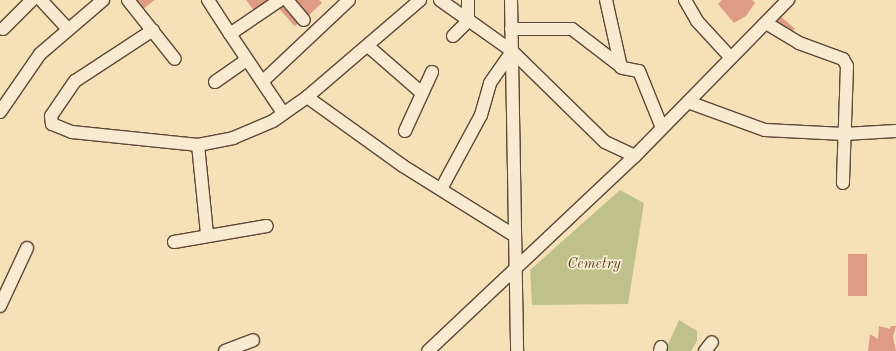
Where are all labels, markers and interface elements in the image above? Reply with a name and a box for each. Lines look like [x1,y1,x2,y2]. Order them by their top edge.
park label: Cemetry [567,256,621,274]

